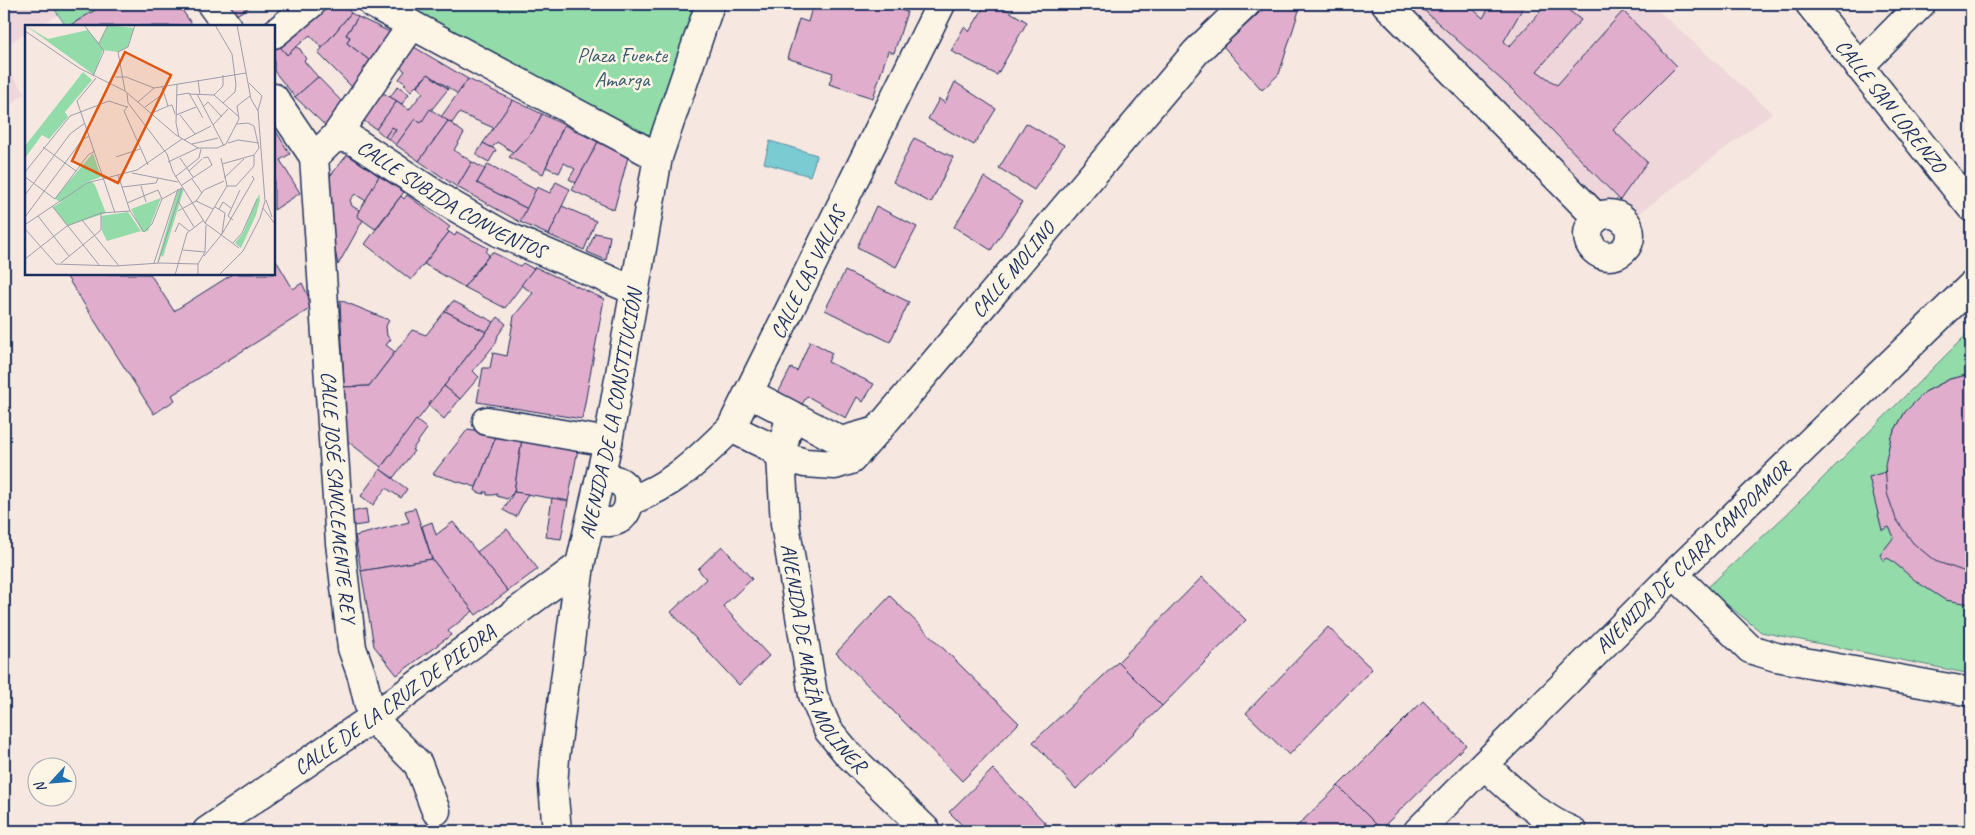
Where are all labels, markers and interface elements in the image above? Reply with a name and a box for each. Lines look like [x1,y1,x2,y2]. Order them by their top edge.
inset map [25,25,275,275]
street label: CALLE SAN LORENZO [1830,34,1953,180]
park label: Plaza Fuente Amarga [577,42,668,92]
street label: CALLE SUBIDA CONVENTOS [352,134,552,265]
street label: CALLE LAS VALLAS [764,200,853,343]
street label: CALLE MOLINO [965,214,1062,323]
street label: AVENIDA DE LA CONSTITUCIÓN [573,284,648,541]
street label: CALLE JOSÉ SANCLEMENTE REY [315,370,362,628]
street label: AVENIDA DE CLARA CAMPOAMOR [1589,454,1797,659]
street label: AVENIDA DE MARÍA MOLINER [775,542,874,780]
street label: CALLE DE LA CRUZ DE PIEDRA [289,618,501,781]
north arrow [28,758,78,808]
text: N [30,778,50,795]

